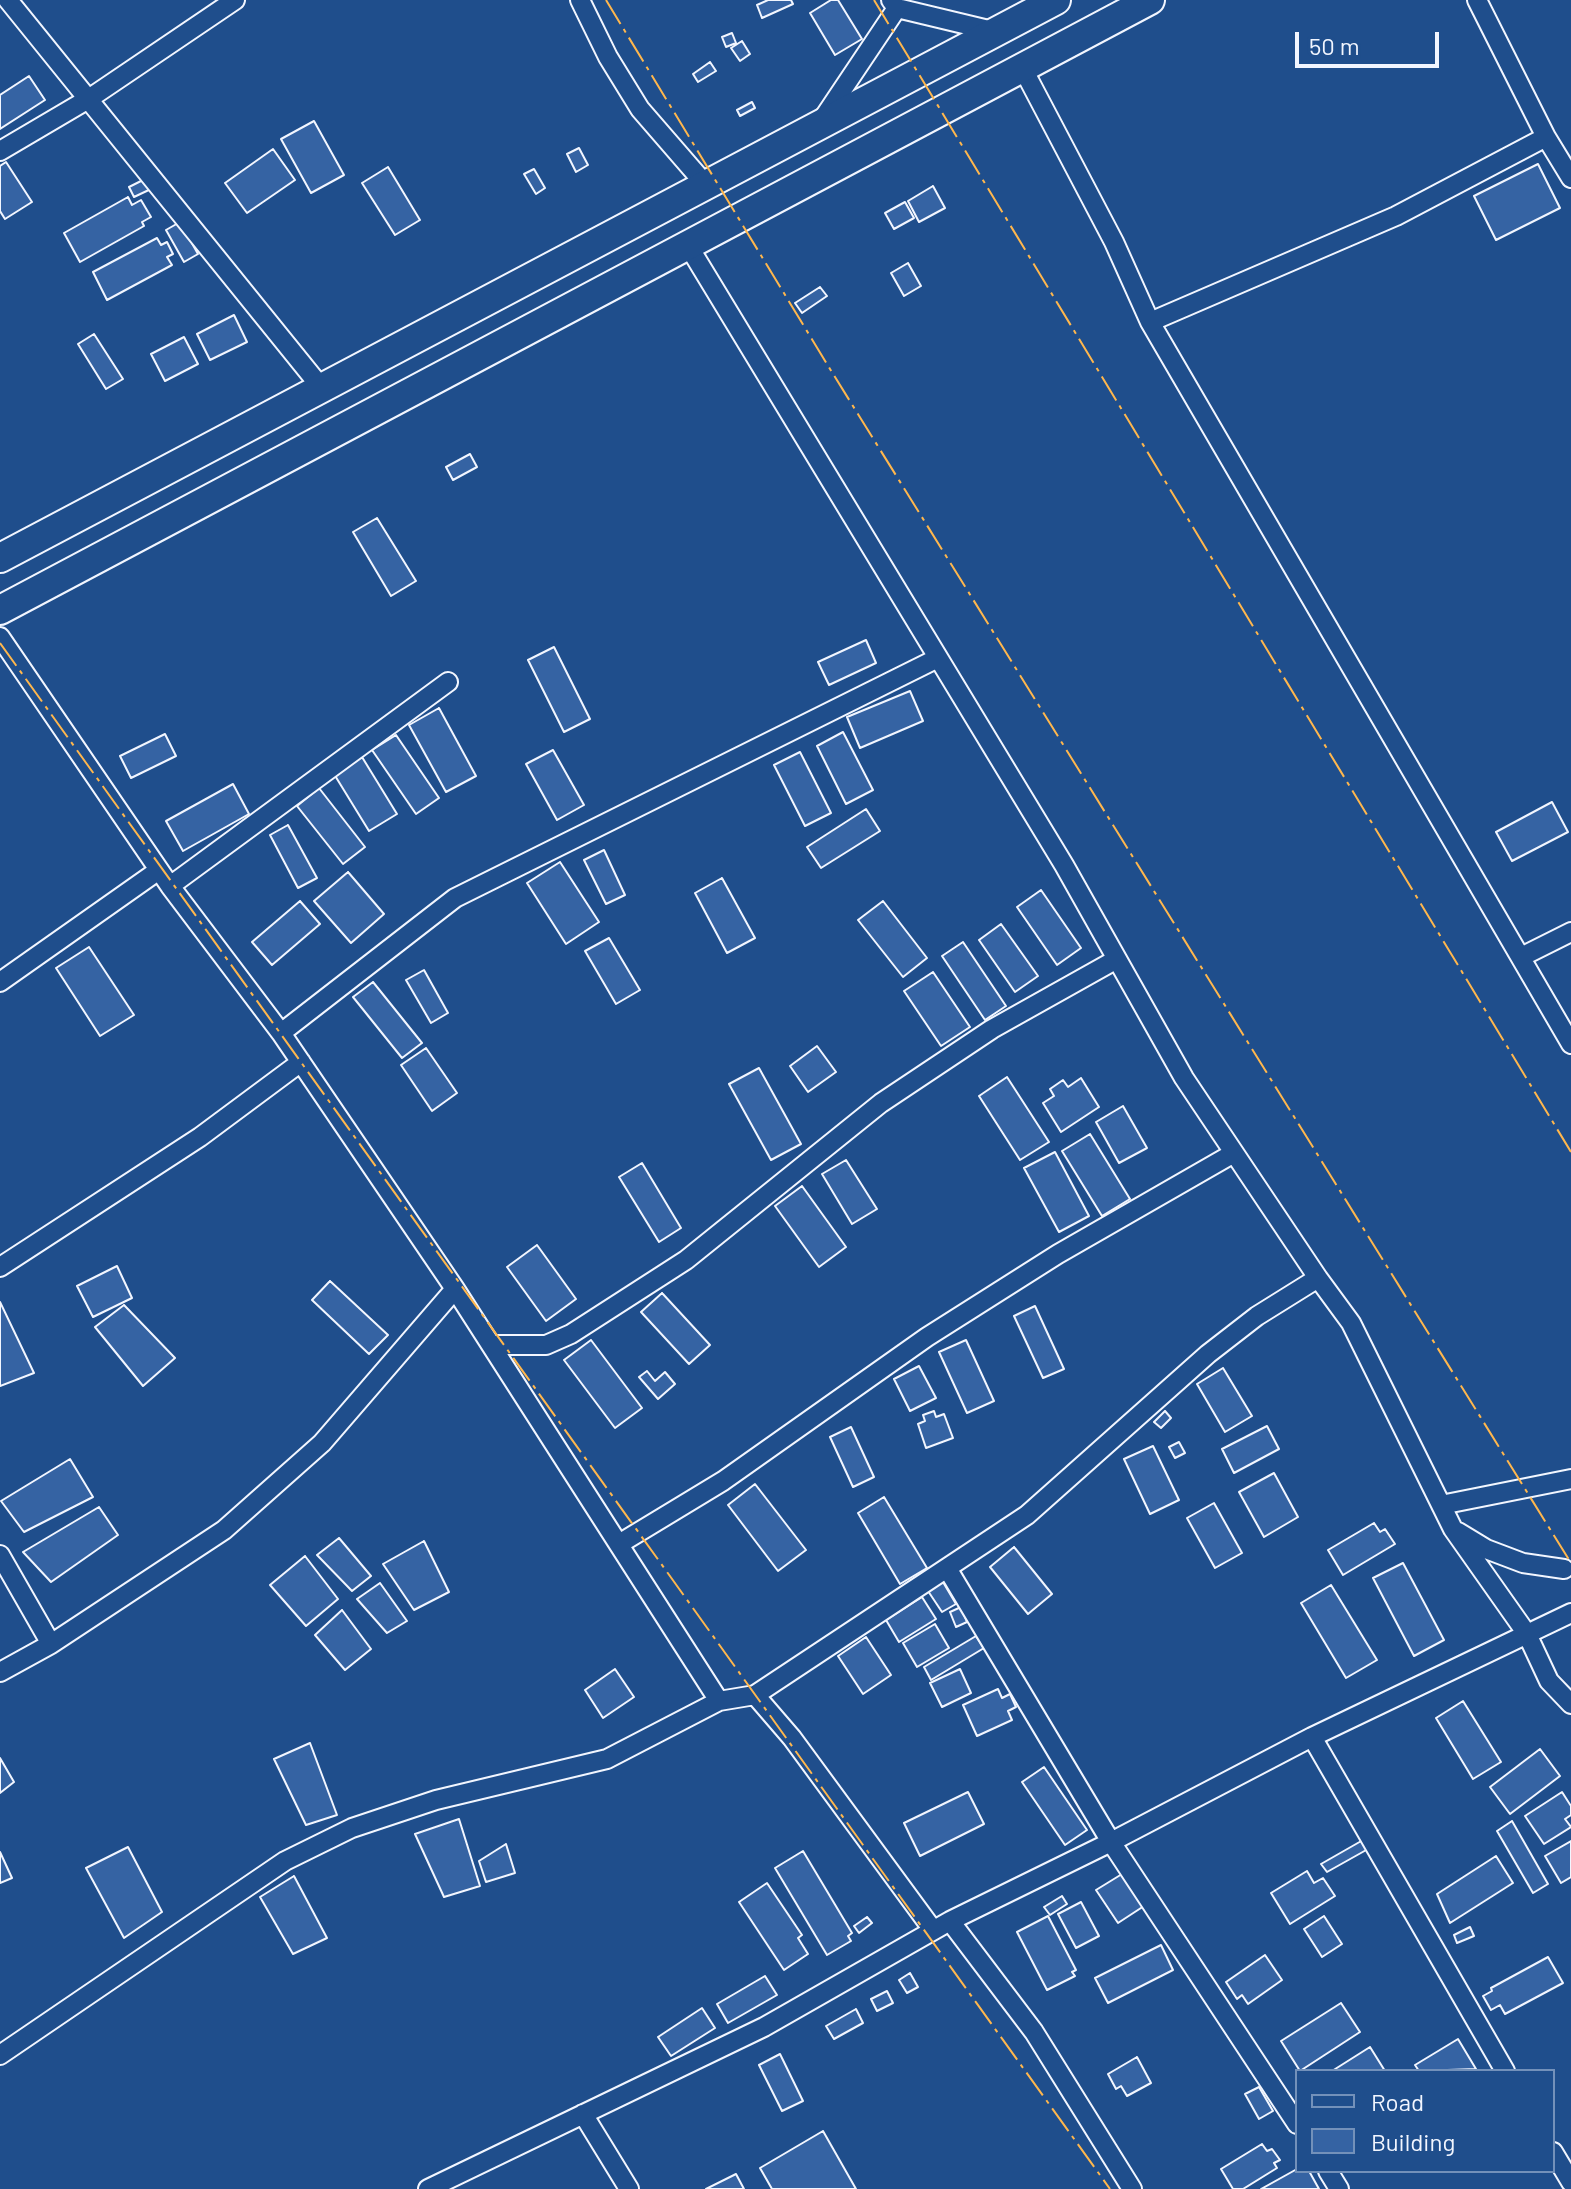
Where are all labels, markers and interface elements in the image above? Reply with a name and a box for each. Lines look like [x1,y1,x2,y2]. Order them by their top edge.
scale bar [1299,16,1443,66]
text: 50 m [1309,31,1360,60]
legend [1295,2069,1555,2173]
text: Road [1371,2087,1424,2116]
text: Building [1371,2127,1455,2156]

